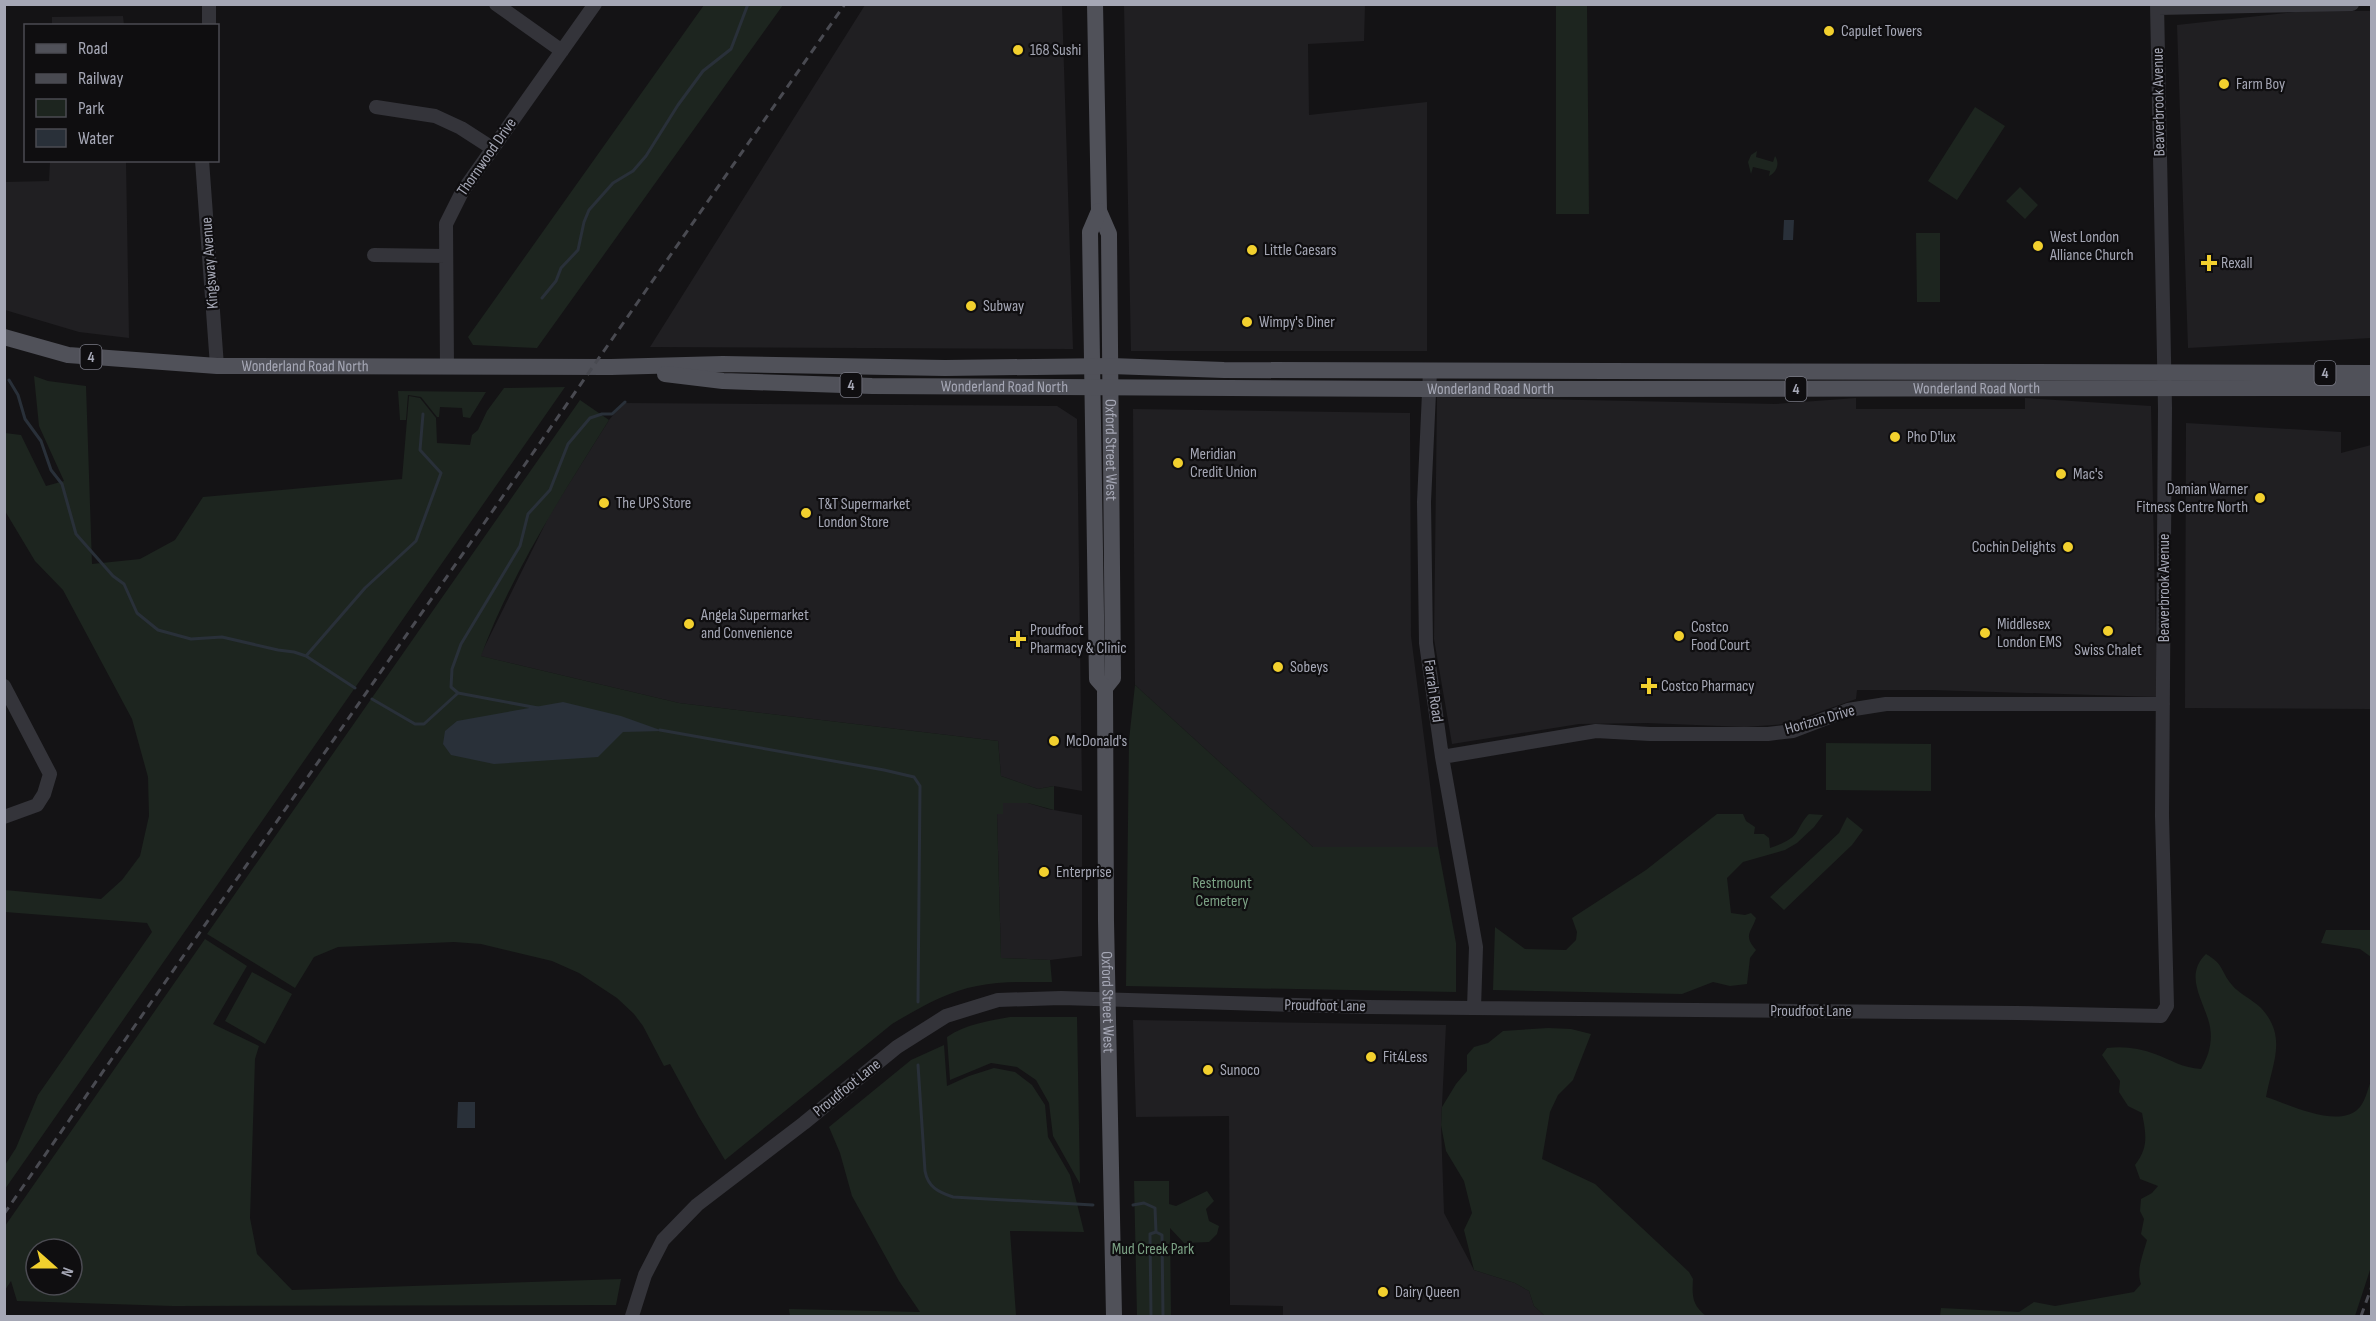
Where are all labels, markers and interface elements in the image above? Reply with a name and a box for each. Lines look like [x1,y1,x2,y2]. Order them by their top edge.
place label: Capulet Towers [1841,22,1922,41]
legend [24,24,219,162]
marker: Capulet Towers [1822,24,1836,38]
text: Road [78,38,108,59]
place label: 168 Sushi [1030,41,1081,60]
marker: 168 Sushi [1011,43,1025,57]
street label: Beaverbrook Avenue [2149,47,2169,157]
text: Railway [78,68,123,89]
place label: Farm Boy [2236,75,2285,94]
marker: Farm Boy [2217,77,2231,91]
text: Park [78,98,104,119]
street label: Thornwood Drive [453,114,521,200]
text: Water [78,128,114,149]
street label: Kingsway Avenue [197,216,223,310]
place label: West London Alliance Church [2049,228,2134,265]
marker: West London Alliance Church [2031,239,2045,253]
place label: Little Caesars [1264,241,1337,260]
marker: Little Caesars [1245,243,1259,257]
place label: Rexall [2221,254,2252,273]
marker: Rexall [2202,256,2216,270]
place label: Subway [983,297,1024,316]
marker: Subway [964,299,978,313]
place label: Wimpy's Diner [1259,313,1335,332]
marker: Wimpy's Diner [1240,315,1254,329]
road number: 4 [80,345,101,369]
street label: Wonderland Road North [241,357,369,376]
road number: 4 [2314,361,2336,385]
road number: 4 [840,373,862,397]
street label: Wonderland Road North [941,377,1068,397]
road number: 4 [1786,377,1806,401]
street label: Wonderland Road North [1427,379,1554,399]
street label: Wonderland Road North [1913,379,2040,398]
street label: Oxford Street West [1101,399,1121,501]
place label: Pho D'lux [1907,428,1956,447]
marker: Pho D'lux [1888,430,1902,444]
place label: Meridian Credit Union [1190,445,1257,482]
marker: Meridian Credit Union [1171,456,1185,470]
place label: Mac's [2073,465,2104,484]
marker: Mac's [2054,467,2068,481]
place label: Damian Warner Fitness Centre North [2136,480,2248,517]
marker: Damian Warner Fitness Centre North [2253,491,2267,505]
place label: The UPS Store [616,494,691,513]
place label: T&T Supermarket London Store [818,495,910,532]
marker: The UPS Store [597,496,611,510]
marker: T&T Supermarket London Store [799,506,813,520]
street label: Beaverbrook Avenue [2155,534,2174,642]
place label: Cochin Delights [1972,538,2056,557]
marker: Cochin Delights [2061,540,2075,554]
place label: Angela Supermarket and Convenience [700,606,809,643]
place label: Middlesex London EMS [1997,615,2062,652]
marker: Angela Supermarket and Convenience [682,617,696,631]
place label: Costco Food Court [1691,618,1750,655]
place label: Proudfoot Pharmacy & Clinic [1030,621,1127,658]
marker: Swiss Chalet [2101,624,2115,638]
marker: Middlesex London EMS [1978,626,1992,640]
marker: Costco Food Court [1672,629,1686,643]
marker: Proudfoot Pharmacy & Clinic [1011,632,1025,646]
place label: Swiss Chalet [2074,641,2142,660]
place label: Sobeys [1290,658,1329,677]
street label: Farrah Road [1419,658,1447,724]
marker: Sobeys [1271,660,1285,674]
place label: Costco Pharmacy [1661,677,1755,696]
marker: Costco Pharmacy [1642,679,1656,693]
street label: Horizon Drive [1783,701,1857,739]
place label: McDonald's [1066,732,1128,751]
marker: McDonald's [1047,734,1061,748]
place label: Enterprise [1056,863,1112,882]
marker: Enterprise [1037,865,1051,879]
park label: Restmount Cemetery [1192,874,1252,911]
street label: Oxford Street West [1097,951,1118,1053]
street label: Proudfoot Lane [1284,996,1366,1016]
street label: Proudfoot Lane [1770,1002,1852,1021]
place label: Fit4Less [1383,1048,1428,1067]
marker: Fit4Less [1364,1050,1378,1064]
street label: Proudfoot Lane [809,1055,885,1121]
place label: Sunoco [1220,1061,1260,1080]
marker: Sunoco [1201,1063,1215,1077]
north arrow [24,1237,84,1297]
park label: Mud Creek Park [1112,1240,1194,1259]
text: N [56,1264,77,1279]
place label: Dairy Queen [1395,1283,1460,1302]
marker: Dairy Queen [1376,1285,1390,1299]

